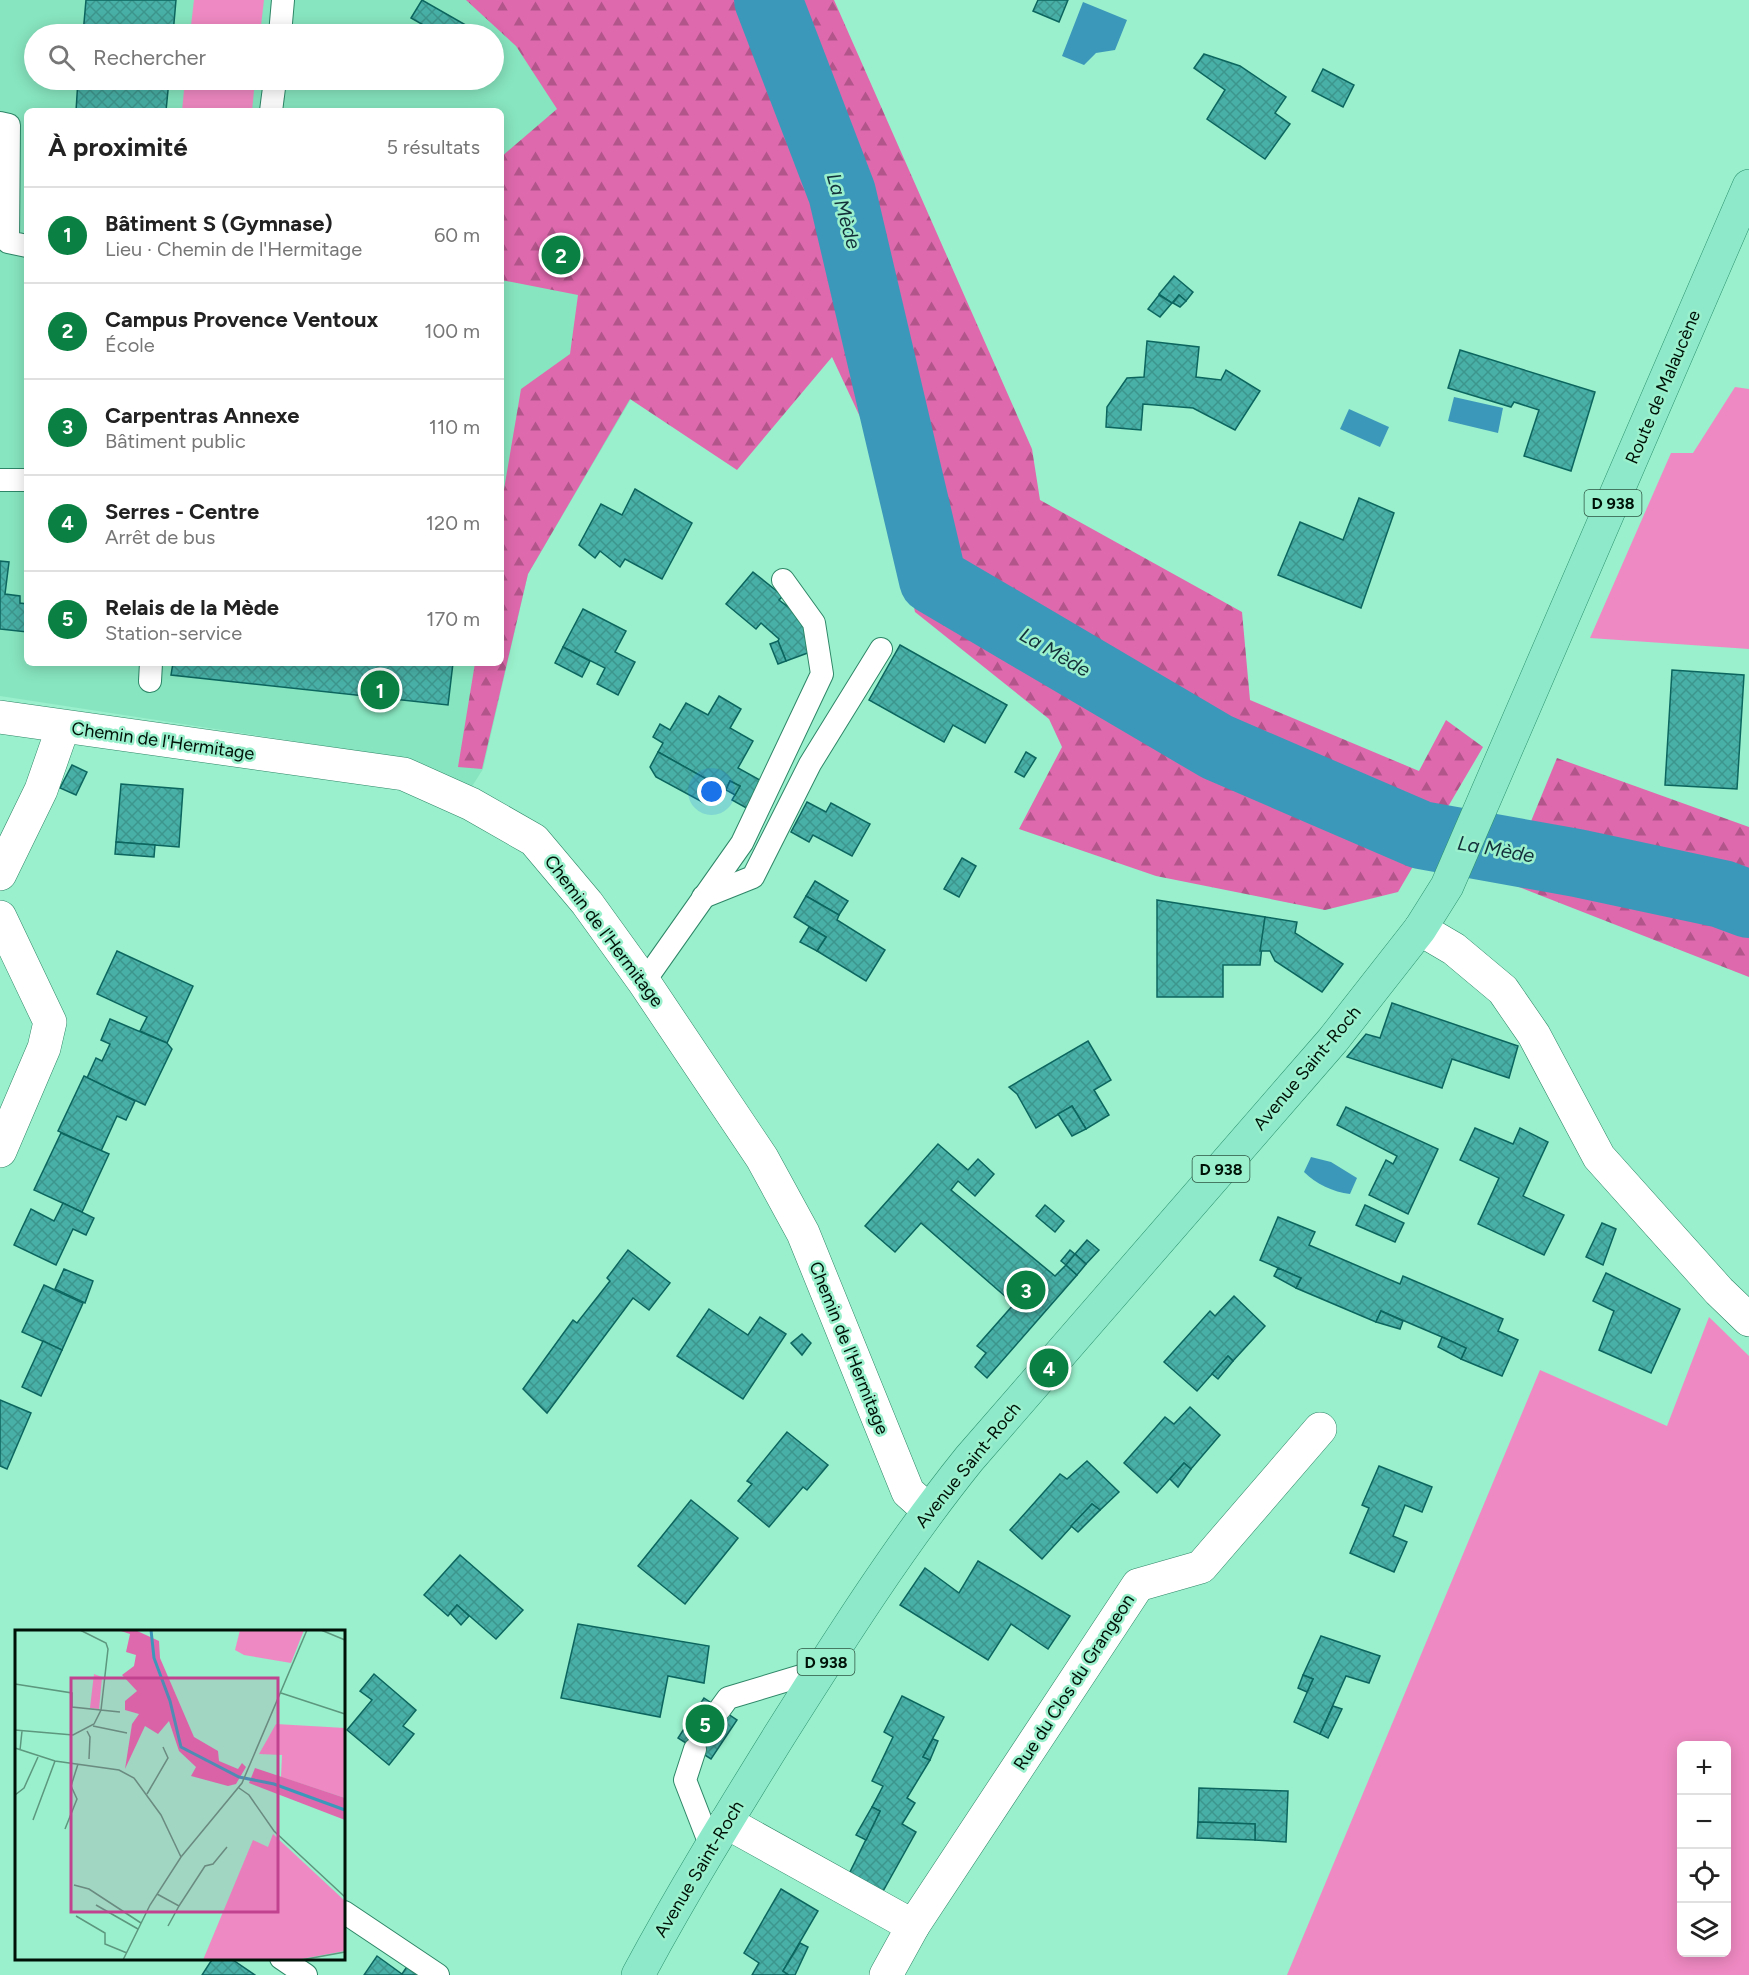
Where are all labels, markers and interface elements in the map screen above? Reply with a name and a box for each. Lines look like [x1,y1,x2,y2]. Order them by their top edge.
search box [24,24,504,90]
icon: search [45,41,78,74]
text: Rechercher [93,44,206,71]
text: À proximité [48,131,188,163]
text: 5 résultats [386,135,480,159]
water label: La Mède [822,170,866,252]
text: Bâtiment S (Gymnase) [105,210,333,237]
text: 1 [63,223,72,247]
text: 60 m [434,223,480,247]
pin: 2 [542,232,580,278]
text: Lieu · Chemin de l'Hermitage [105,237,362,261]
text: Campus Provence Ventoux [105,306,378,333]
street label: Route de Malaucène [1621,307,1705,467]
text: 2 [62,319,73,343]
text: 100 m [424,319,480,343]
text: École [105,333,155,357]
text: Carpentras Annexe [105,402,299,429]
text: 3 [62,415,73,439]
text: 110 m [429,415,480,439]
text: Bâtiment public [105,429,246,453]
road number: D 938 [1584,490,1642,516]
text: Serres - Centre [105,498,259,525]
text: 4 [61,511,74,535]
text: 120 m [426,511,480,535]
text: Arrêt de bus [105,525,215,549]
text: Relais de la Mède [105,594,279,621]
text: 5 [62,607,73,631]
text: 170 m [426,607,480,631]
text: Station-service [105,621,242,645]
water label: La Mède [1015,622,1095,682]
pin: 1 [360,668,400,712]
street label: Chemin de l'Hermitage [70,717,256,765]
your location [697,777,726,806]
water label: La Mède [1456,830,1536,868]
street label: Chemin de l'Hermitage [540,851,668,1011]
street label: Avenue Saint-Roch [1249,1001,1365,1135]
road number: D 938 [1192,1156,1250,1182]
street label: Chemin de l'Hermitage [804,1258,894,1438]
pin: 3 [1006,1268,1046,1312]
pin: 4 [1030,1346,1068,1390]
street label: Avenue Saint-Roch [910,1398,1026,1532]
street label: Rue du Clos du Grangeon [1009,1590,1139,1774]
inset map [15,1630,345,1960]
road number: D 938 [798,1649,854,1675]
pin: 5 [686,1702,724,1746]
map controls [1677,1741,1731,1957]
button: + [1677,1741,1731,1795]
button: − [1677,1795,1731,1849]
street label: Avenue Saint-Roch [650,1797,748,1941]
button: locate [1677,1849,1731,1903]
button: layers [1677,1903,1731,1957]

